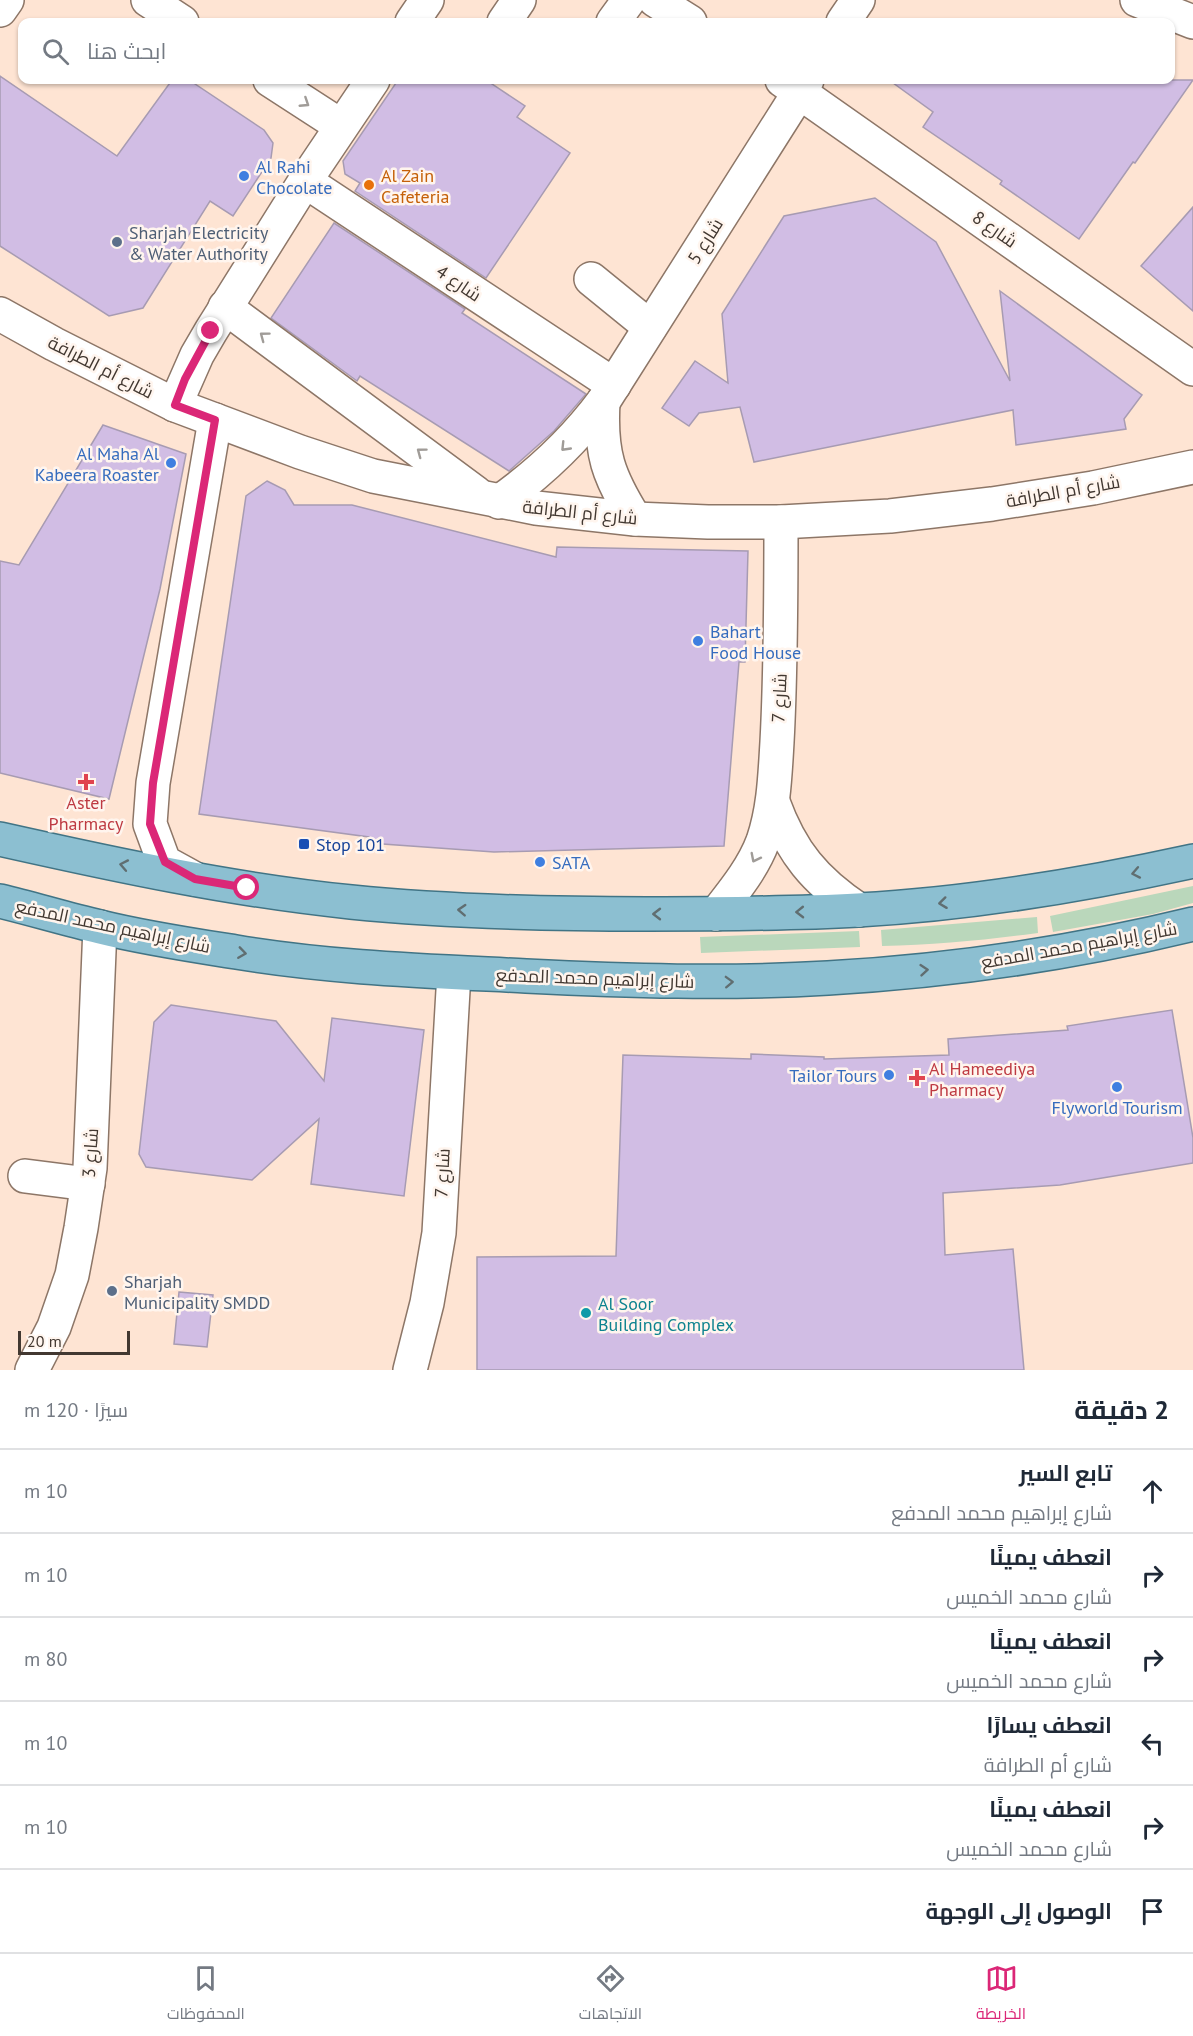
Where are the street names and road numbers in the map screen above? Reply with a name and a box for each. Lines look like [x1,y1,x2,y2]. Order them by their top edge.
street label: شارع 8 [968,205,1022,253]
street label: شارع 5 [682,214,729,269]
street label: شارع 4 [431,260,486,307]
street label: شارع أم الطرافة [44,331,158,404]
street label: شارع أم الطرافة [1004,470,1122,513]
street label: شارع أم الطرافة [521,495,639,530]
street label: شارع 7 [766,673,793,723]
street label: شارع إبراهيم محمد المدفع [13,894,213,959]
street label: شارع إبراهيم محمد المدفع [979,916,1179,975]
street label: شارع إبراهيم محمد المدفع [495,963,695,994]
street label: شارع 3 [77,1128,104,1179]
street label: شارع 7 [429,1148,456,1198]

